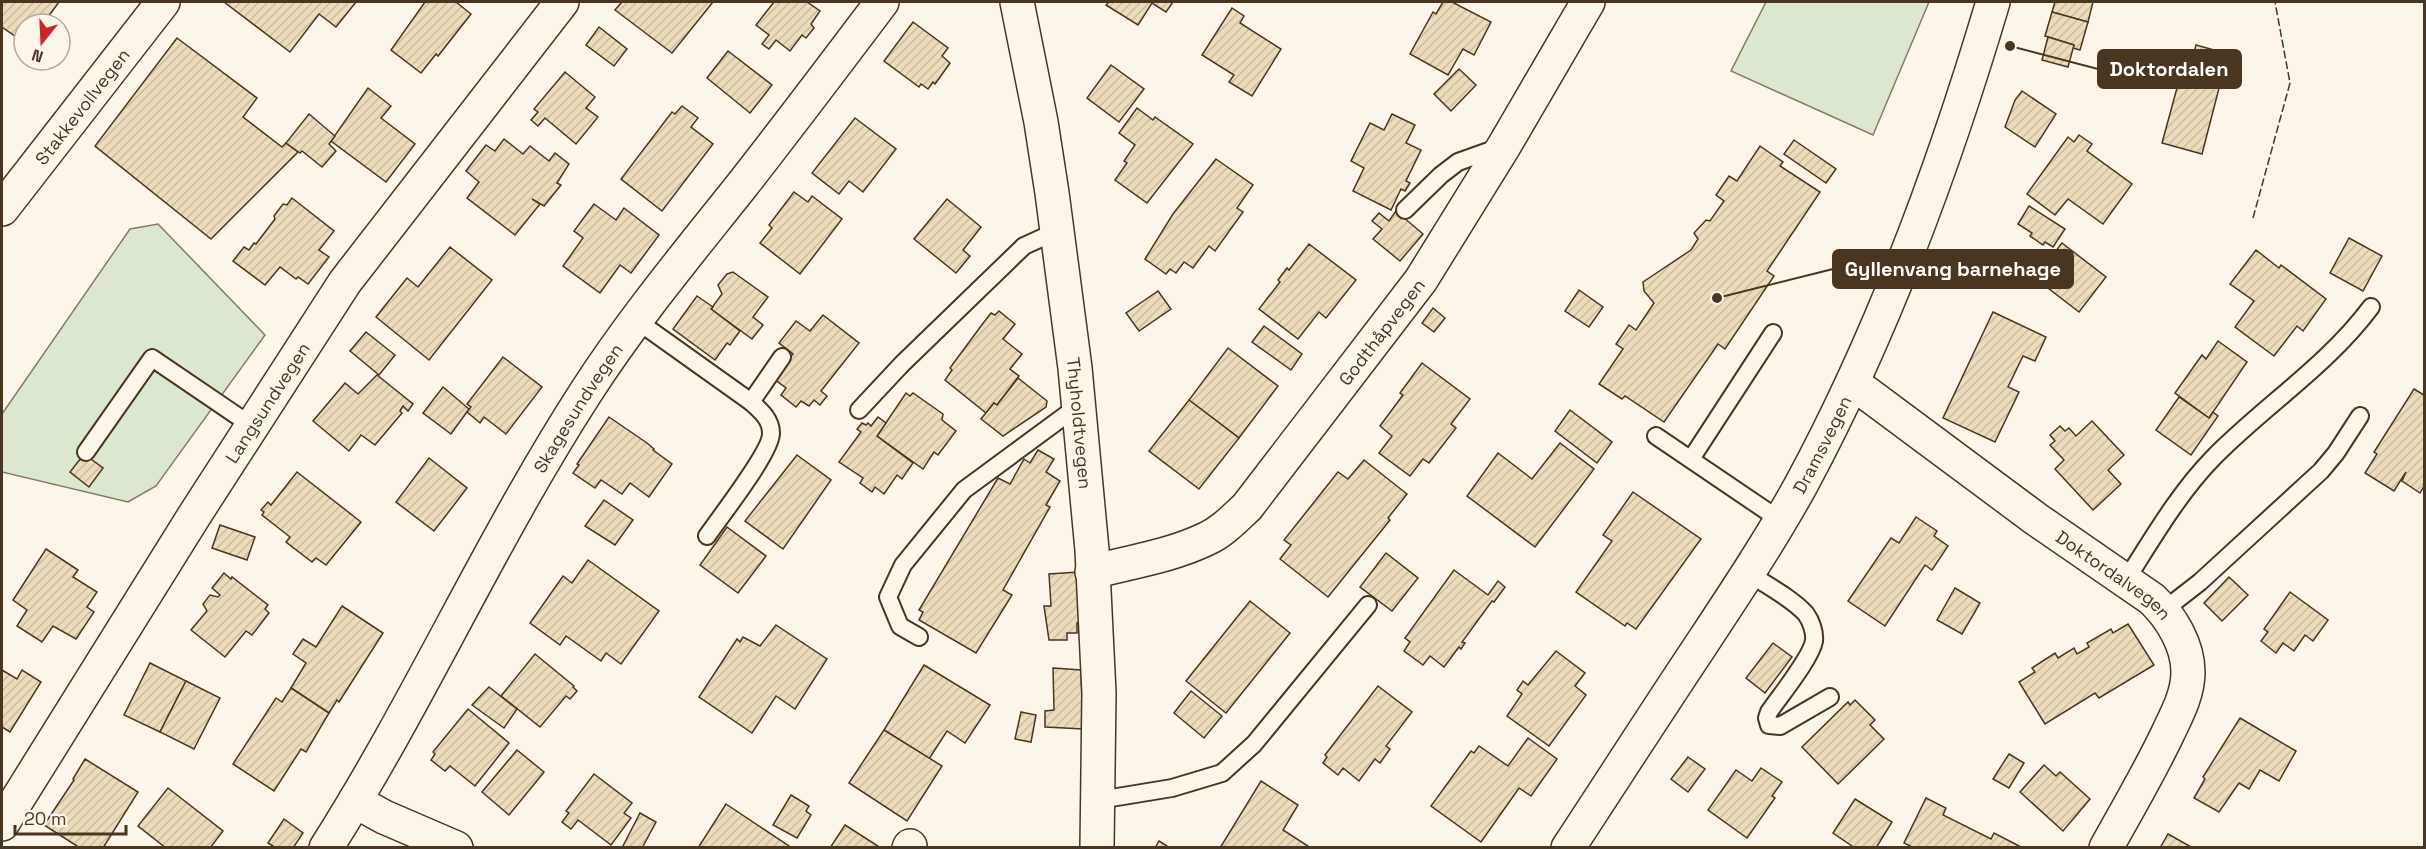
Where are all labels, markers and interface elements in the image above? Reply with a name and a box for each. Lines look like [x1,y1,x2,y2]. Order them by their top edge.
north arrow [12,12,72,72]
street label: Stakkevollvegen [29,44,134,169]
text: N [29,44,46,67]
callout: Doktordalen [2098,50,2241,88]
text: Doktordalen [2110,56,2228,82]
callout: Gyllenvang barnehage [1833,250,2073,288]
text: Gyllenvang barnehage [1845,256,2061,282]
street label: Godthåpvegen [1333,274,1430,390]
street label: Langsundvegen [220,338,315,467]
street label: Skagesundvegen [528,339,627,477]
street label: Thyholdtvegen [1062,356,1098,490]
street label: Dramsvegen [1787,392,1856,497]
street label: Doktordalvegen [2052,525,2177,624]
scale bar [15,798,126,836]
text: 20 m [24,807,67,830]

